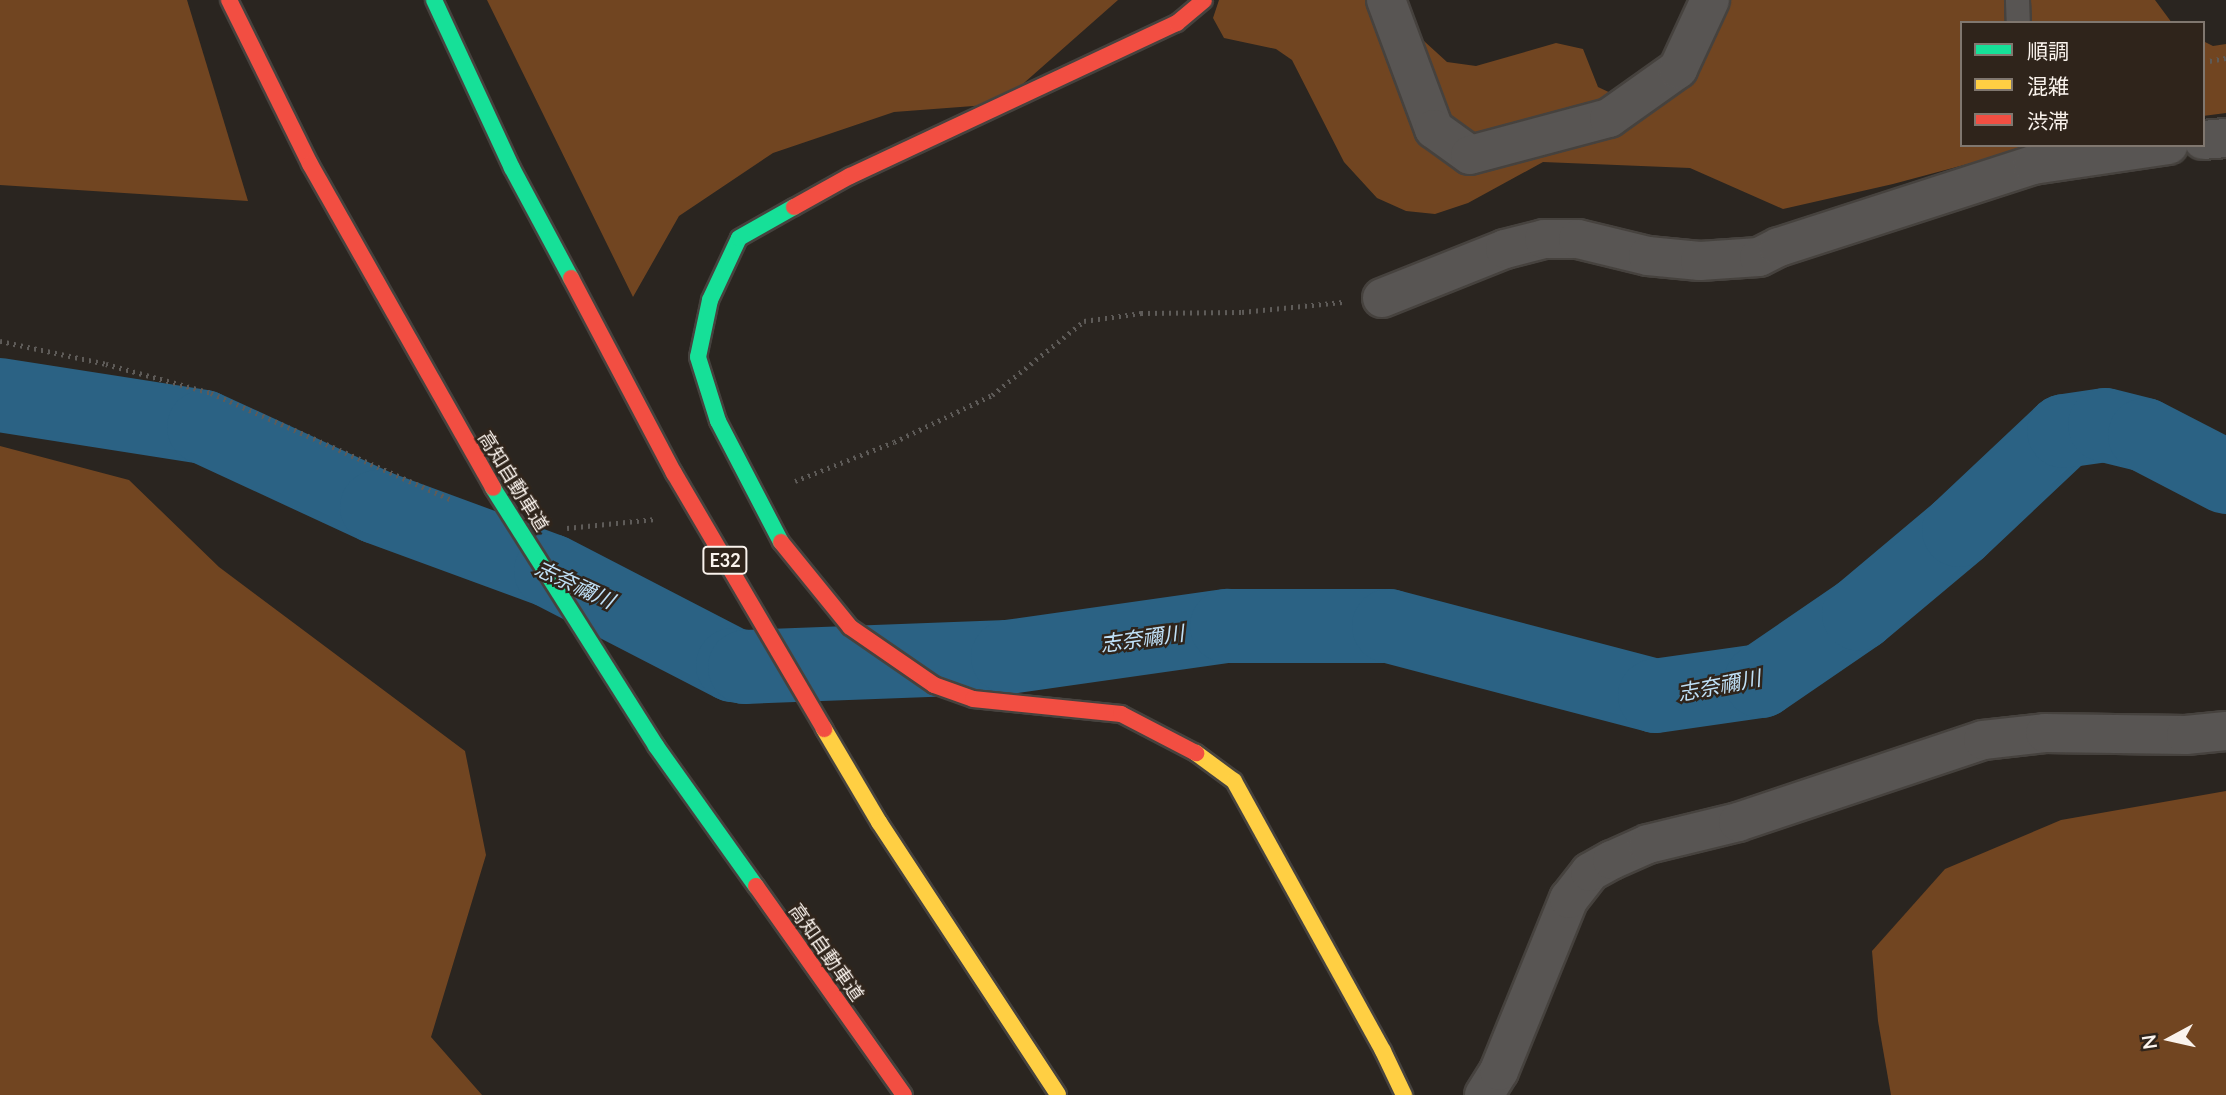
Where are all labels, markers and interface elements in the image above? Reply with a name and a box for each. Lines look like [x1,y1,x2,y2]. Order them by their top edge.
legend [1960,21,2205,147]
text: 順調 [2027,38,2069,63]
text: 混雑 [2027,73,2069,98]
text: 渋滞 [2027,108,2069,133]
street label: 高知自動車道 [474,427,554,535]
road number: E32 [702,546,748,574]
water label: 志奈禰川 [532,555,618,613]
water label: 志奈禰川 [1099,620,1185,656]
water label: 志奈禰川 [1675,665,1763,705]
street label: 高知自動車道 [785,899,869,1005]
north arrow [2135,1004,2205,1074]
text: N [2136,1033,2161,1051]

